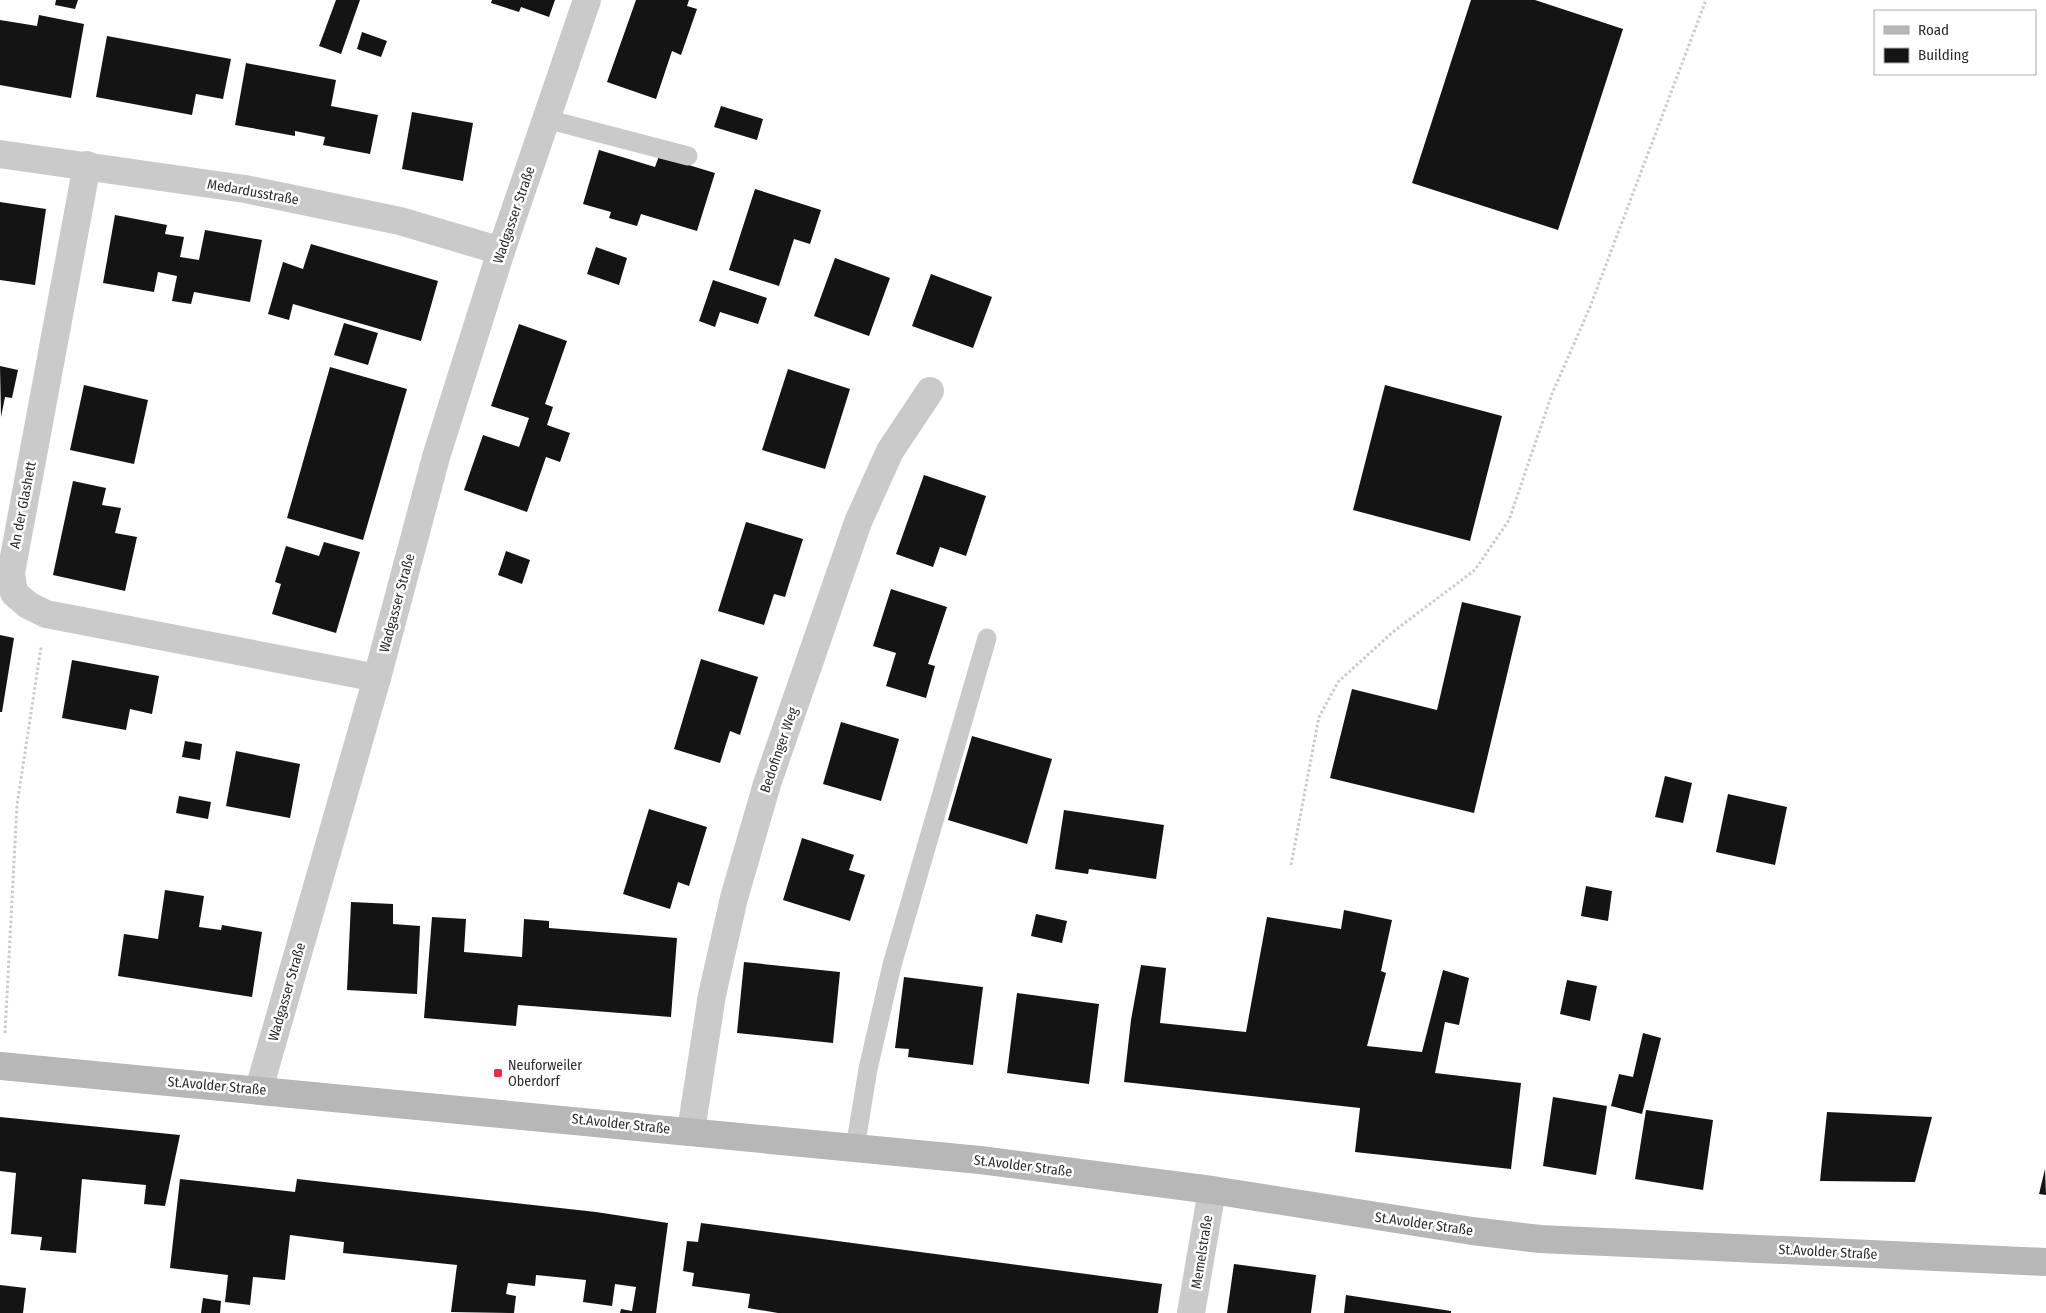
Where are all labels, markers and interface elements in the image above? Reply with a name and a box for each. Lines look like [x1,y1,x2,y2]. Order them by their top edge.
legend [1874,10,2036,75]
text: Road [1918,21,1949,39]
text: Building [1918,46,1969,64]
street label: Wadgasser Straße [489,164,539,266]
street label: Medardusstraße [206,176,300,208]
street label: An der Glashett [6,460,40,550]
street label: Wadgasser Straße [376,552,418,654]
street label: Bedofinger Weg [756,705,802,795]
street label: Wadgasser Straße [265,941,309,1043]
place label: Neuforweiler Oberdorf [508,1057,582,1090]
marker: Neuforweiler Oberdorf [492,1067,504,1079]
street label: St.Avolder Straße [167,1073,267,1099]
street label: St.Avolder Straße [571,1110,671,1138]
street label: St.Avolder Straße [973,1152,1073,1180]
street label: St.Avolder Straße [1374,1209,1474,1239]
street label: Memelstraße [1188,1214,1216,1290]
street label: St.Avolder Straße [1778,1241,1878,1263]

